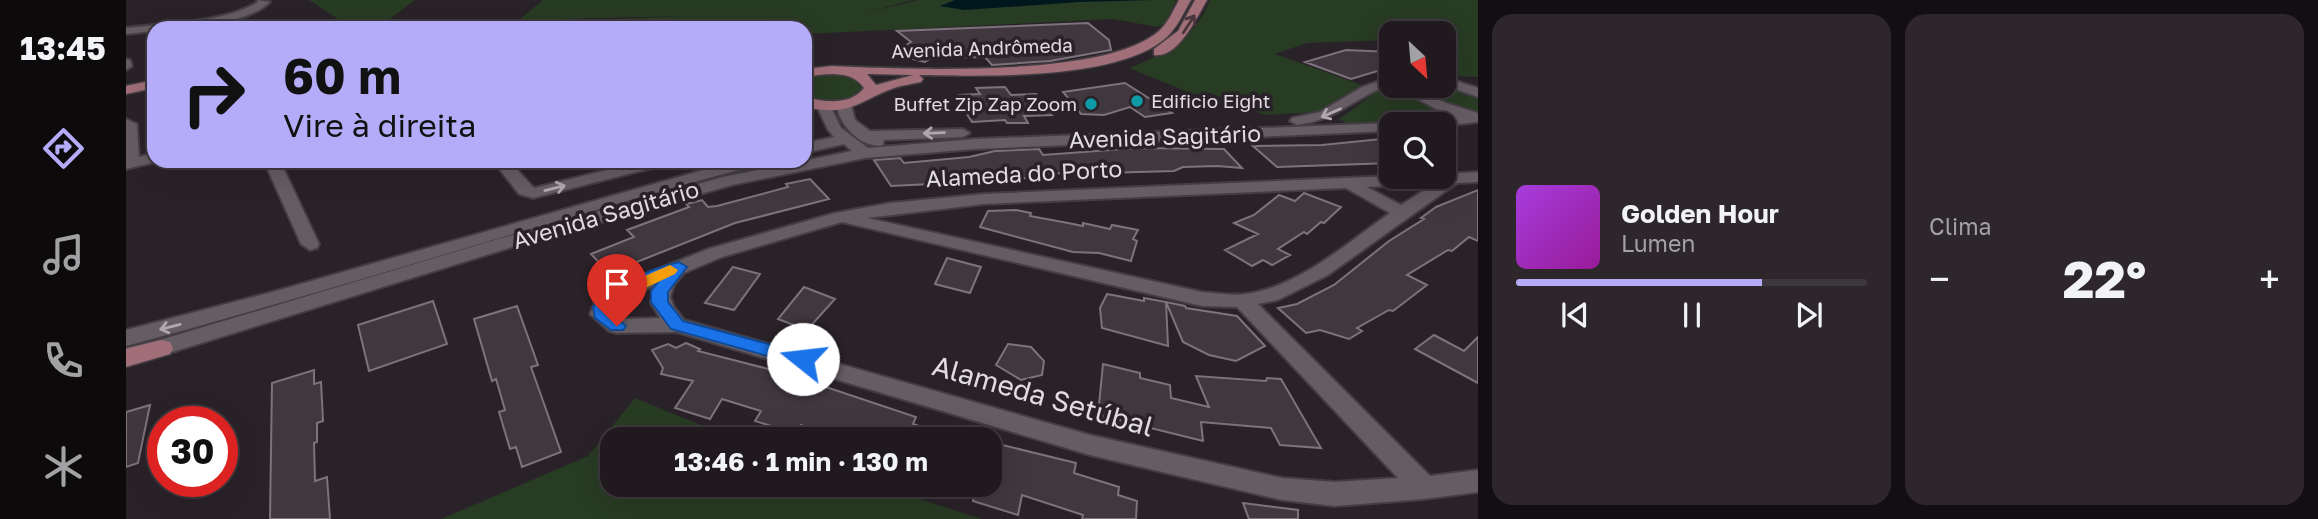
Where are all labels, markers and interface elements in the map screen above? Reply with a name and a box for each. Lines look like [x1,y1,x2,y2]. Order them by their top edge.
one-way arrow [1181,15,1196,34]
north arrow [1379,21,1456,98]
map controls [1379,21,1456,189]
text: 13:45 [20,29,106,67]
street label: Avenida Andrômeda [891,33,1073,62]
text: 60 m [283,46,401,105]
icon: right [168,49,259,140]
place label: Edificio Eight [1151,89,1270,112]
place label: Buffet Zip Zap Zoom [893,92,1077,115]
marker: Edificio Eight [1129,93,1145,109]
marker: Buffet Zip Zap Zoom [1083,96,1099,112]
text: Vire à direita [283,106,476,144]
one-way arrow [1321,107,1343,120]
button: search [1379,112,1456,189]
street label: Avenida Sagitário [1068,119,1261,153]
icon: directions [39,124,88,173]
one-way arrow [923,127,946,140]
street label: Alameda do Porto [925,154,1123,192]
street label: Avenida Sagitário [510,174,702,254]
one-way arrow [543,181,565,194]
text: Golden Hour [1621,198,1779,229]
text: Clima [1929,212,1992,240]
text: Lumen [1621,229,1695,257]
icon: music [39,230,88,279]
text: 22° [2063,247,2146,309]
pin [587,254,647,326]
text: − [1929,256,1950,301]
text: + [2259,256,2280,301]
icon: arrive [598,265,636,303]
icon: previous [1556,296,1594,334]
icon: pause [1673,296,1711,334]
icon: next [1790,296,1828,334]
one-way arrow [159,321,182,334]
position arrow [766,322,840,396]
icon: phone [39,336,88,385]
street label: Alameda Setúbal [929,348,1157,443]
speed limit sign: 30 [147,406,238,497]
icon: climate [39,442,88,491]
text: 13:46 · 1 min · 130 m [674,446,928,477]

